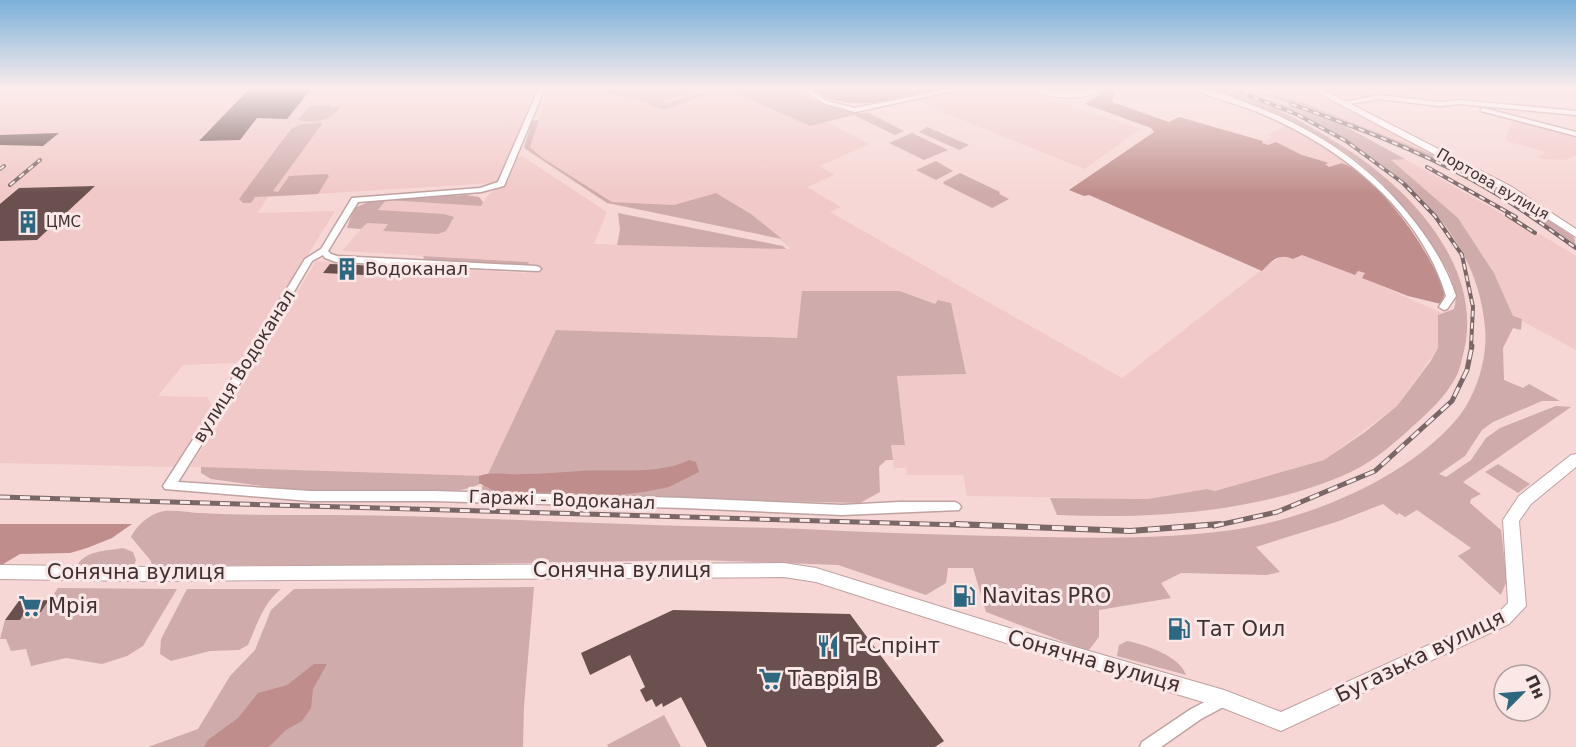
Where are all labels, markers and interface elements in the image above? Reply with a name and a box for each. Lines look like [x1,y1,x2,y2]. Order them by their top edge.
street label: Портова вулиця [1434,144,1552,224]
building icon: ЦМС [15,209,41,235]
place label: ЦМС [46,213,81,231]
building icon: Водоканал [334,256,360,282]
place label: Водоканал [365,258,468,279]
street label: вулиця Водоканал [188,285,299,446]
street label: Гаражі - Водоканал [468,486,656,513]
street label: Сонячна вулиця [533,558,711,582]
street label: Сонячна вулиця [47,560,225,584]
fuel station icon: Navitas PRO [951,583,977,609]
place label: Navitas PRO [982,584,1111,608]
supermarket icon: Мрія [17,593,43,619]
place label: Мрія [48,594,98,618]
street label: Бугазька вулиця [1331,605,1509,707]
fuel station icon: Тат Оил [1166,616,1192,642]
place label: Тат Оил [1196,617,1285,641]
street label: Сонячна вулиця [1005,625,1183,697]
restaurant icon: Т-Спрінт [815,633,841,659]
place label: Т-Спрінт [845,634,940,658]
north arrow [1492,663,1552,723]
supermarket icon: Таврія В [757,666,783,692]
place label: Таврія В [787,667,879,691]
text: Пн [1521,672,1549,702]

